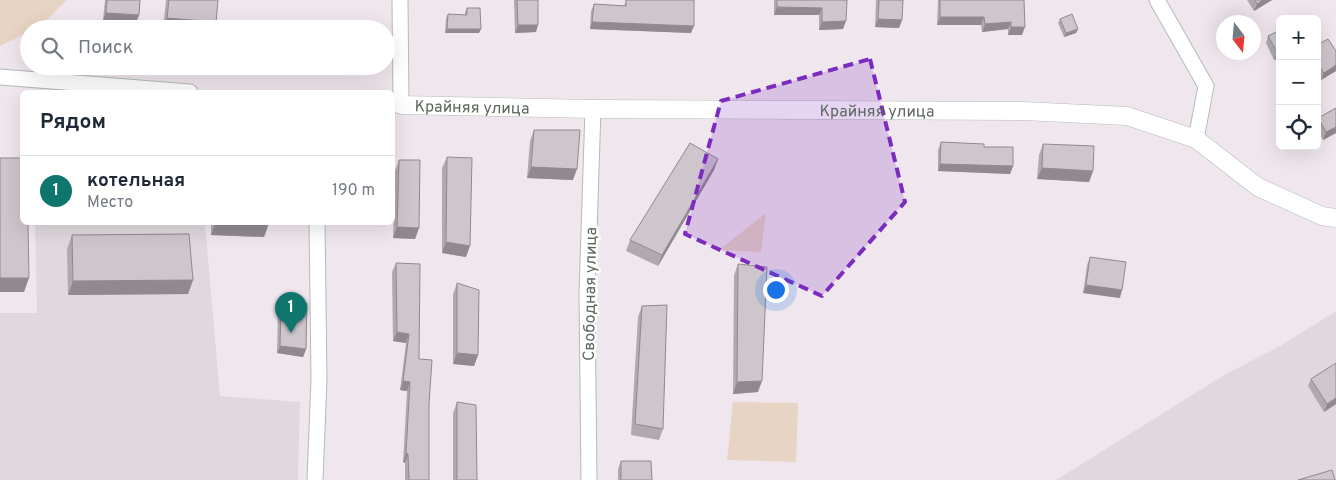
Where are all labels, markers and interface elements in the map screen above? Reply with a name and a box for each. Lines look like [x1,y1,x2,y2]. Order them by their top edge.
north arrow [1216,15,1261,60]
map controls [1276,15,1321,150]
button: + [1276,15,1321,60]
search box [20,20,395,75]
icon: search [38,34,66,62]
text: Поиск [78,36,134,60]
button: − [1276,60,1321,105]
street label: Крайняя улица [414,97,530,120]
street label: Крайняя улица [819,102,934,123]
button: locate [1276,105,1321,150]
text: Рядом [40,109,106,136]
text: котельная [87,169,185,193]
text: 1 [53,181,59,201]
text: 190 m [332,181,375,201]
text: Место [87,193,133,213]
street label: Свободная улица [580,227,602,361]
your location [763,277,789,303]
pin: 1 [275,292,307,333]

